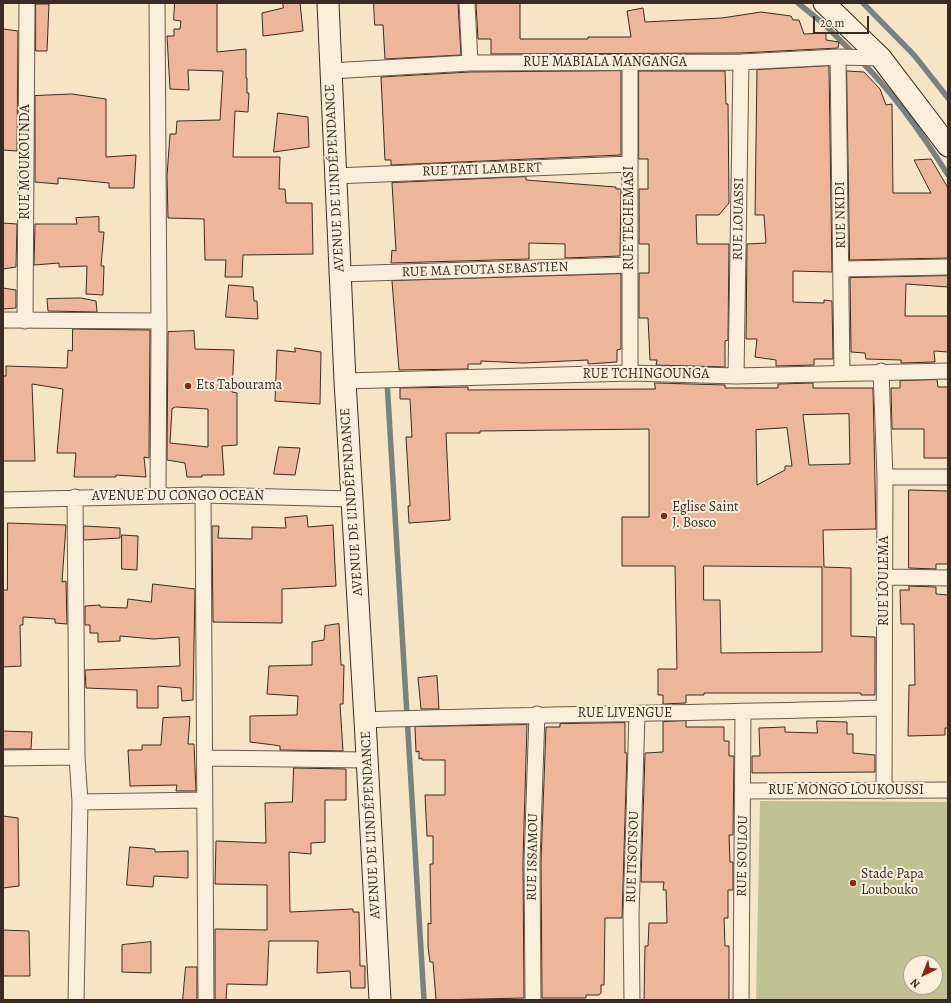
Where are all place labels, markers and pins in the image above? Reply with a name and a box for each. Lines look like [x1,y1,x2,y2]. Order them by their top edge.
place label: Ets Tabourama [196,378,282,394]
marker: Ets Tabourama [183,381,193,391]
place label: Eglise Saint J. Bosco [672,500,739,532]
marker: Eglise Saint J. Bosco [659,511,669,521]
place label: Stade Papa Loubouko [861,867,924,900]
marker: Stade Papa Loubouko [848,878,858,888]

